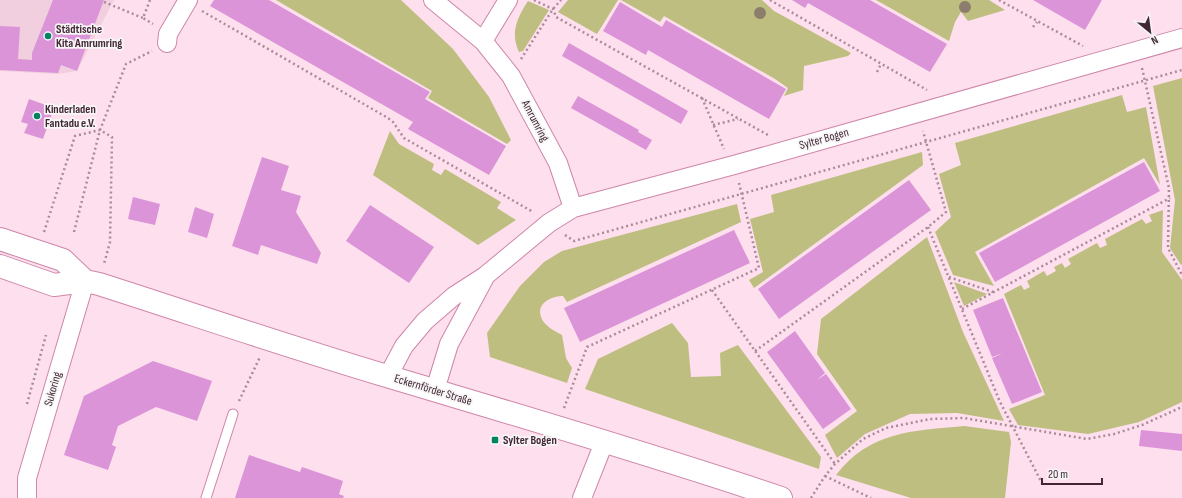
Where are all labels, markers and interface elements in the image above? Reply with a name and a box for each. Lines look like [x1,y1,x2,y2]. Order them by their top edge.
north arrow [1130,12,1170,52]
place label: Städtische Kita Amrumring [56,22,122,51]
marker: Städtische Kita Amrumring [43,31,53,41]
text: N [1149,33,1160,47]
street label: Amrumring [517,97,552,144]
place label: Kinderladen Fantadu e.V. [45,102,96,131]
marker: Kinderladen Fantadu e.V. [32,111,42,121]
street label: Sylter Bogen [798,125,850,153]
street label: Sukoring [41,370,65,408]
street label: Eckernförder Straße [392,371,474,409]
place label: Sylter Bogen [503,433,557,448]
marker: Sylter Bogen [490,435,500,445]
scale bar [1042,460,1102,486]
text: 20 m [1048,467,1068,482]

